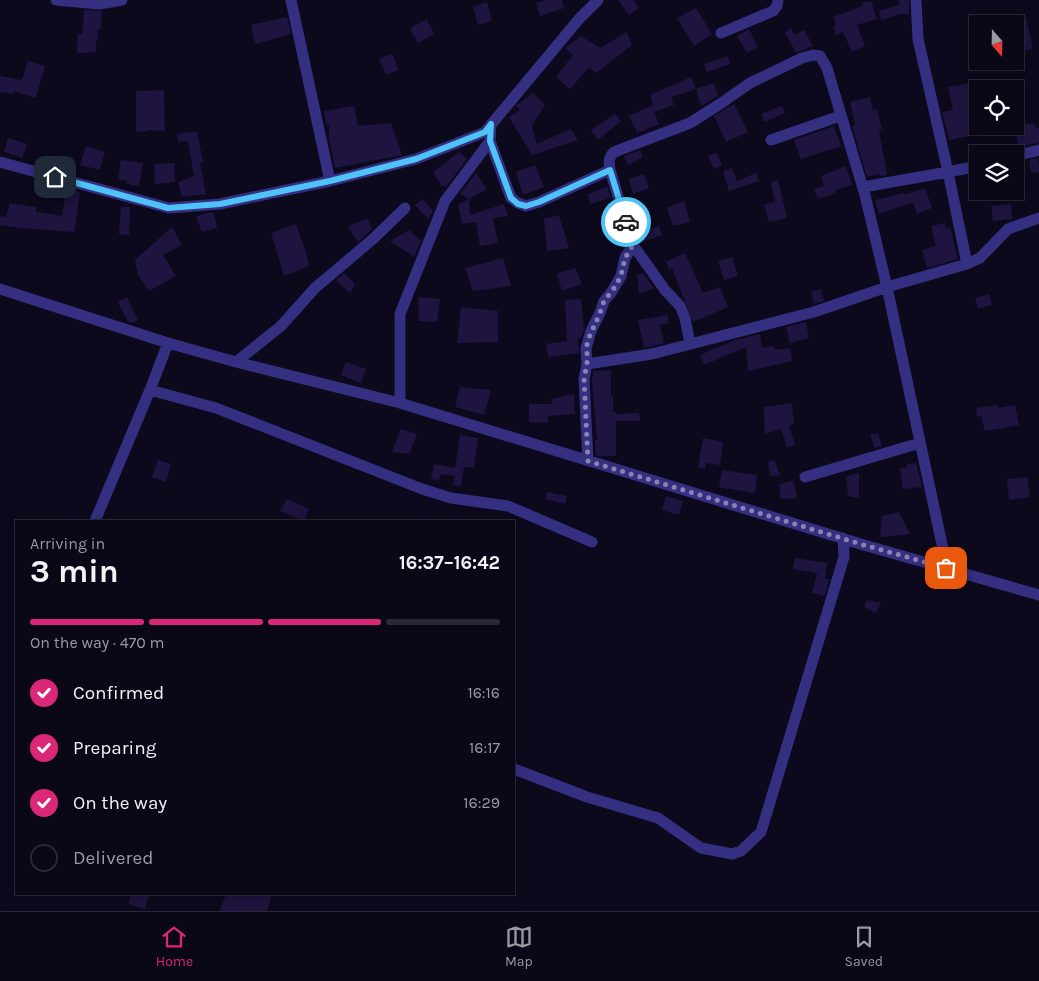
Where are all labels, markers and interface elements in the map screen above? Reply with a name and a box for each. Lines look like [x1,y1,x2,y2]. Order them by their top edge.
north arrow [969,15,1024,70]
map controls [969,15,1024,200]
button: locate [969,80,1024,135]
button: layers [969,145,1024,200]
pin [34,156,76,198]
icon: home [41,163,69,191]
courier [601,197,651,247]
icon: car [612,208,640,236]
text: Arriving in [30,534,105,553]
pin [925,547,967,589]
text: 16:37–16:42 [399,552,500,574]
text: 3 min [30,553,119,590]
icon: bag [932,554,960,582]
text: On the way · 470 m [30,633,165,652]
icon: check [30,679,58,707]
text: Confirmed [73,682,164,704]
text: 16:16 [467,683,500,702]
icon: check [30,734,58,762]
text: Preparing [73,737,156,759]
text: 16:17 [469,738,500,757]
icon: check [30,789,58,817]
text: On the way [73,792,167,814]
text: 16:29 [463,793,500,812]
text: Delivered [73,847,153,869]
tab: Home [156,923,193,970]
tab: Map [505,923,533,970]
tab: Saved [844,923,883,970]

